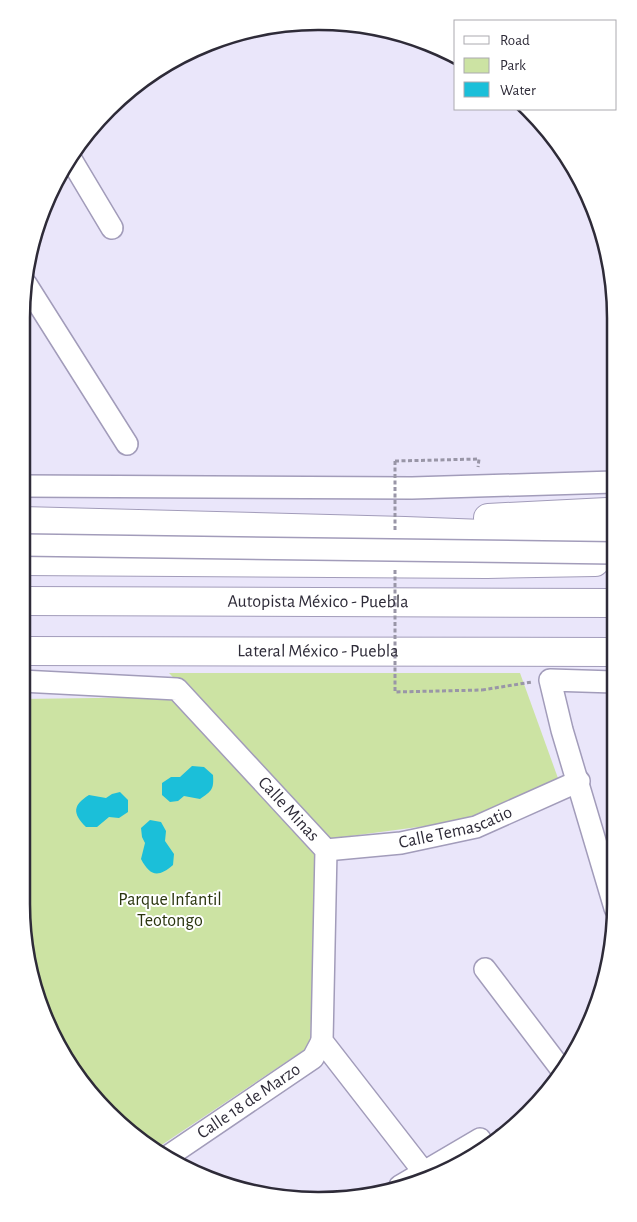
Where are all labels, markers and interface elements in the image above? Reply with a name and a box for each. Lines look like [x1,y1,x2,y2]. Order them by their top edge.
legend [454,20,617,110]
text: Road [500,33,530,48]
text: Park [500,58,526,73]
text: Water [500,83,536,98]
street label: Autopista México - Puebla [227,593,409,611]
street label: Lateral México - Puebla [237,642,399,661]
street label: Calle Minas [254,773,322,845]
street label: Calle Temascatio [397,803,515,852]
park label: Parque Infantil Teotongo [118,891,222,930]
street label: Calle 18 de Marzo [194,1060,304,1143]

